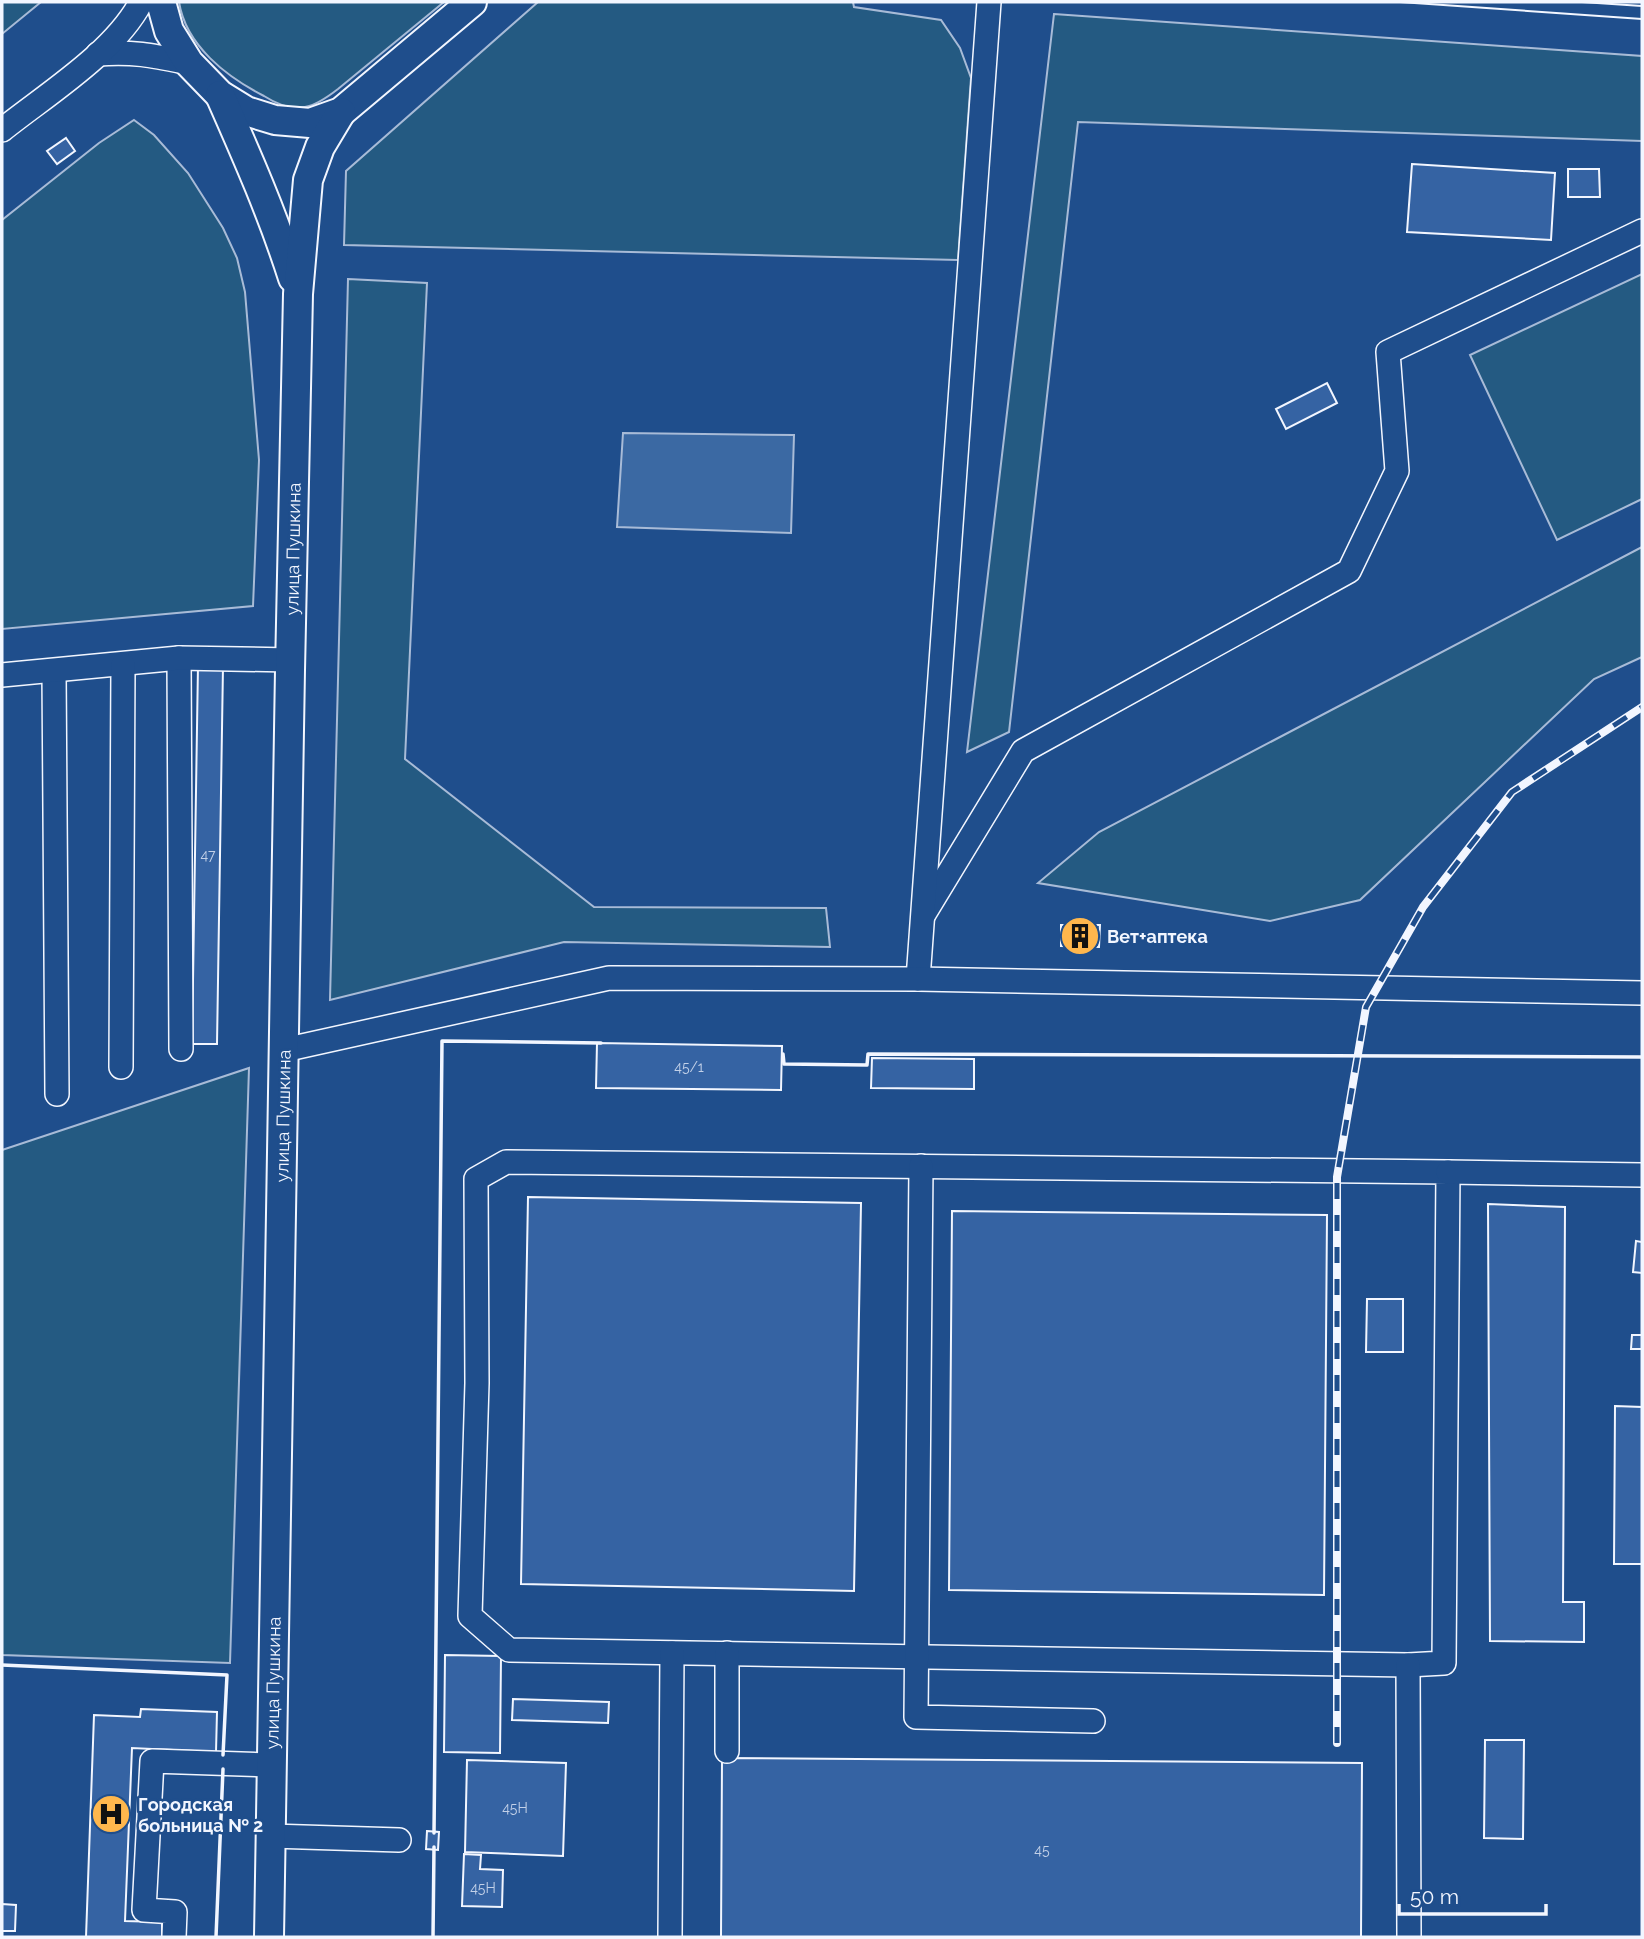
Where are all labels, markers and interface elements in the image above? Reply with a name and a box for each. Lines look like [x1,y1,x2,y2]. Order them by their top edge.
street label: улица Пушкина [281,482,305,616]
house number: 47 [200,847,216,863]
building icon: Вет+аптека [1059,915,1101,957]
place label: Вет+аптека [1107,926,1208,947]
street label: улица Пушкина [271,1049,295,1183]
house number: 45/1 [674,1059,704,1075]
street label: улица Пушкина [261,1616,285,1750]
hospital icon: Городская больница № 2 [90,1793,132,1835]
place label: Городская больница № 2 [138,1794,263,1836]
house number: 45Н [502,1800,528,1816]
house number: 45 [1034,1842,1050,1858]
scale bar [1399,1872,1546,1916]
house number: 45Н [470,1880,496,1896]
text: 50 m [1410,1884,1459,1909]

